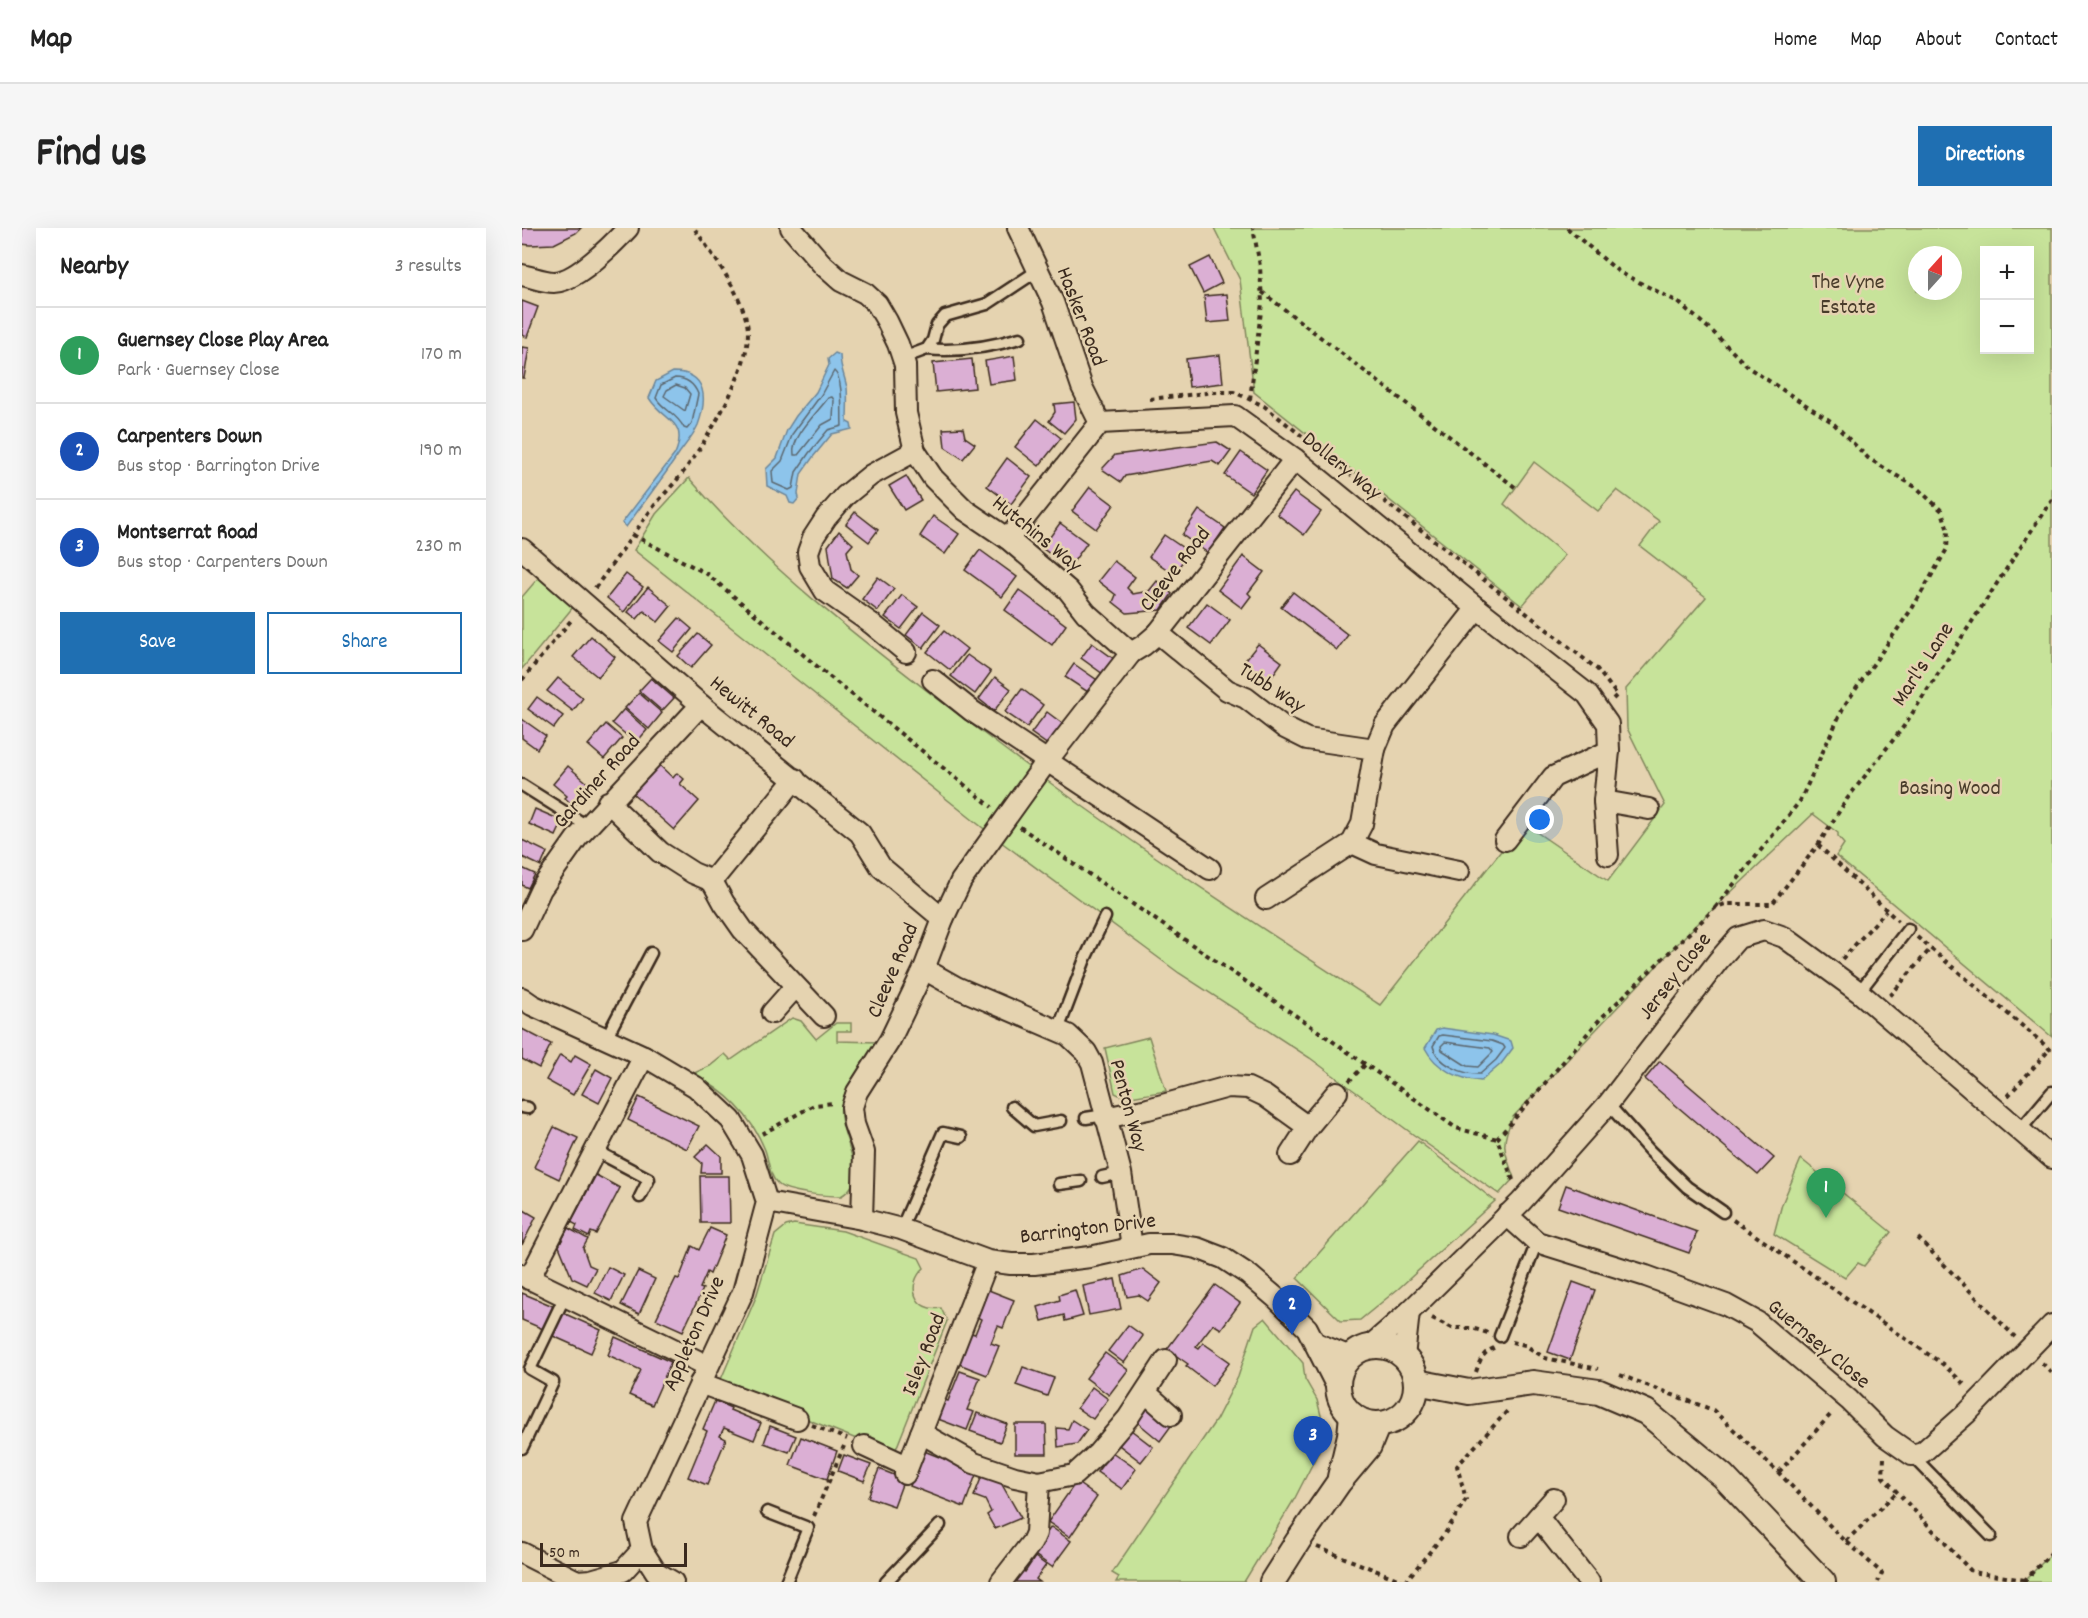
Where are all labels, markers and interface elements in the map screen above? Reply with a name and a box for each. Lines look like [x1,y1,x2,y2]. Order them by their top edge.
text: Map [30,21,72,61]
text: Home [1773,26,1817,56]
text: Map [1850,26,1882,56]
text: About [1915,26,1962,56]
text: Contact [1995,26,2058,56]
text: Find us [36,126,147,186]
button: Directions [1918,126,2052,186]
north arrow [1908,246,1962,300]
map controls [1980,246,2034,354]
button: + [1980,246,2034,300]
text: Nearby [60,249,128,286]
text: 3 results [395,253,462,281]
street label: Hasker Road [1047,263,1113,371]
park label: The Vyne Estate [1812,268,1884,324]
button: − [1980,300,2034,354]
text: Guernsey Close Play Area [117,326,328,357]
text: 1 [77,341,82,369]
text: 170 m [421,341,462,369]
text: Park · Guernsey Close [117,357,280,385]
text: Carpenters Down [117,422,262,453]
street label: Dollery Way [1294,425,1389,510]
text: 2 [75,437,84,465]
text: 190 m [419,437,462,465]
text: Bus stop · Barrington Drive [117,453,320,481]
street label: Hutchins Way [984,489,1089,582]
text: Montserrat Road [117,518,258,549]
street label: Cleeve Road [1133,521,1219,619]
text: 3 [75,533,84,561]
text: 230 m [415,533,462,561]
text: Bus stop · Carpenters Down [117,549,328,577]
button: Save [60,612,255,674]
button: Share [267,612,462,674]
street label: Marl's Lane [1885,617,1963,713]
street label: Tubb Way [1231,656,1311,723]
street label: Hewitt Road [702,669,800,757]
street label: Gardiner Road [547,728,649,836]
park label: Basing Wood [1899,774,2001,805]
your location [1525,805,1554,834]
street label: Cleeve Road [860,919,928,1023]
street label: Jersey Close [1632,927,1720,1027]
street label: Penton Way [1100,1056,1155,1157]
pin: 1 [1806,1168,1846,1218]
street label: Barrington Drive [1018,1206,1158,1254]
street label: Appleton Drive [656,1272,734,1396]
pin: 2 [1272,1286,1312,1335]
street label: Guernsey Close [1760,1293,1876,1397]
street label: Isley Road [895,1309,955,1401]
pin: 3 [1294,1416,1332,1466]
scale bar [540,1540,687,1568]
text: 50 m [549,1542,580,1565]

